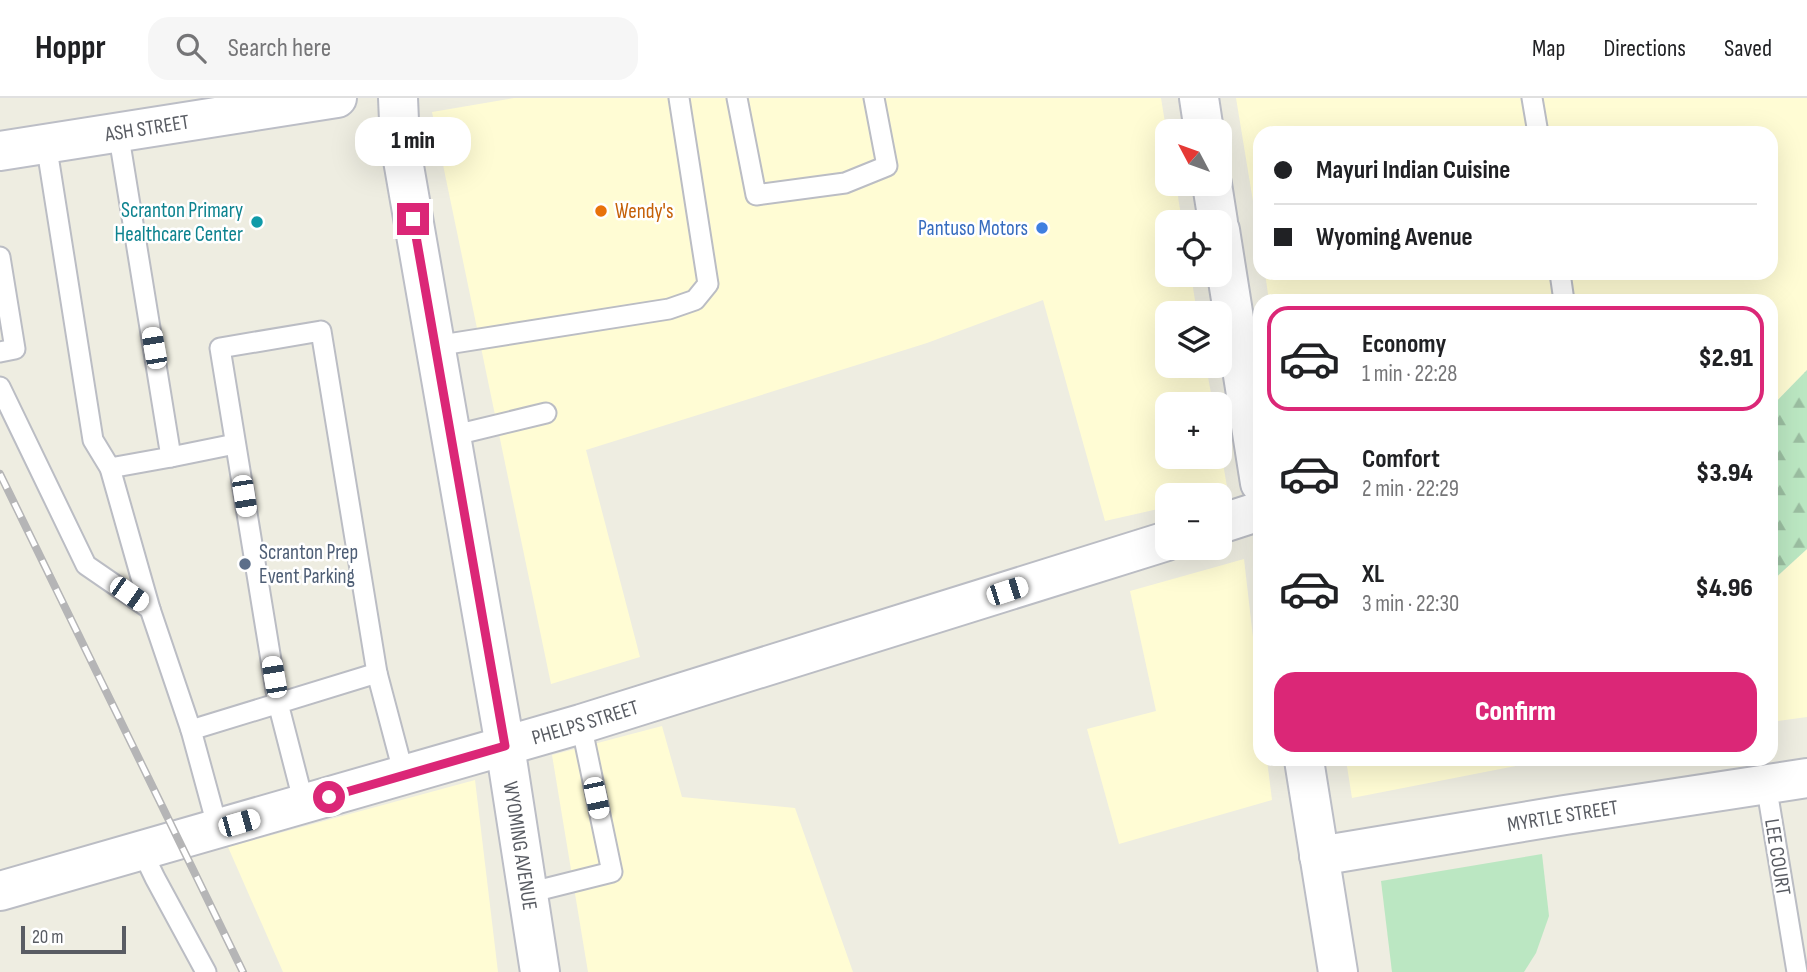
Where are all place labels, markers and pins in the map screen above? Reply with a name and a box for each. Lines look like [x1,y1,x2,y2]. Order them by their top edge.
place label: Scranton Primary Healthcare Center [115,198,243,247]
place label: Wendy's [615,199,673,224]
marker: Wendy's [593,203,609,219]
marker: Scranton Primary Healthcare Center [249,214,265,230]
place label: Pantuso Motors [918,216,1028,241]
marker: Pantuso Motors [1034,220,1050,236]
place label: Scranton Prep Event Parking [259,540,358,589]
marker: Scranton Prep Event Parking [237,556,253,572]

